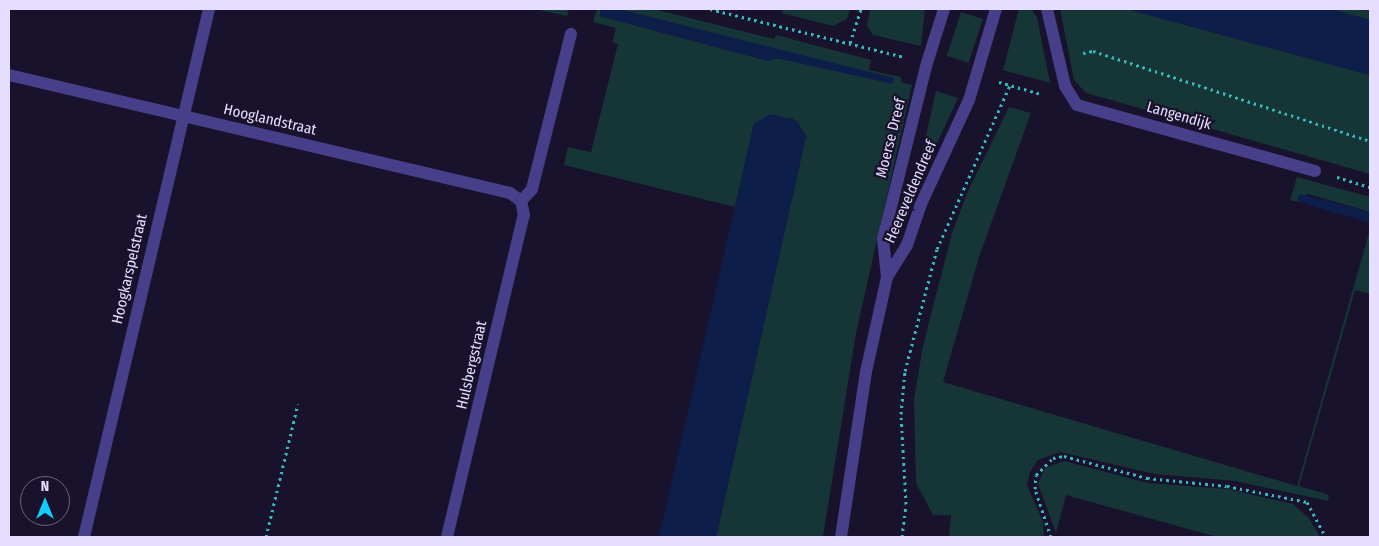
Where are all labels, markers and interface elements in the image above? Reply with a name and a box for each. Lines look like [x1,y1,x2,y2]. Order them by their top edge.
street label: Moerse Dreef [872,96,910,180]
street label: Langendijk [1145,98,1213,134]
street label: Hooglandstraat [222,101,318,139]
street label: Heereveldendreef [881,138,941,246]
street label: Hoogkarspelstraat [109,212,151,326]
street label: Hulsbergstraat [453,319,491,411]
north arrow [20,476,70,526]
text: N [41,478,49,495]

